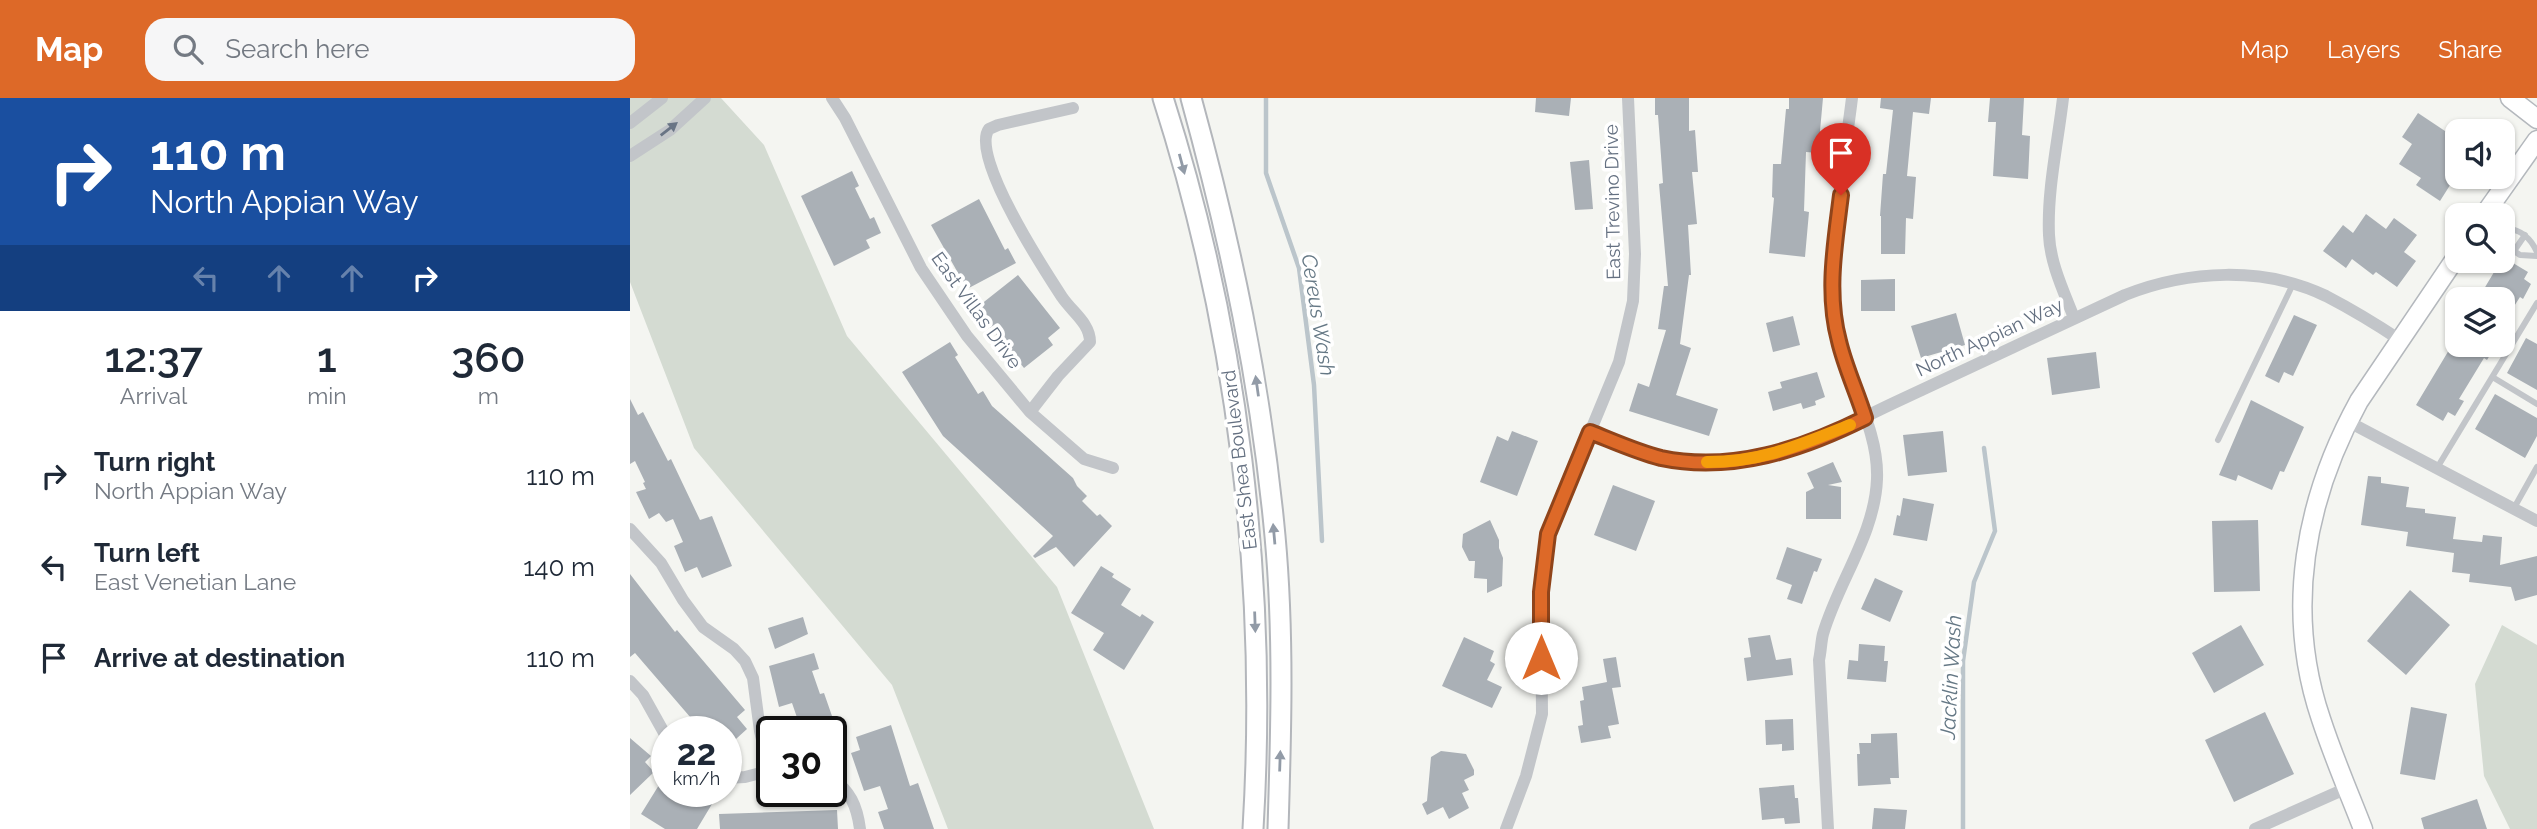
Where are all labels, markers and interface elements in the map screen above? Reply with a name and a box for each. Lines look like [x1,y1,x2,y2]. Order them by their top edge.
search box [145,18,635,81]
text: Map [35,30,103,69]
icon: search [169,30,207,68]
text: Search here [225,34,370,64]
text: Map [2240,35,2289,64]
text: Layers [2327,35,2400,64]
text: Share [2438,35,2502,64]
map controls [2445,119,2515,357]
button: sound [2445,119,2515,189]
one-way arrow [660,123,678,137]
pin [1811,123,1871,195]
text: 110 m [150,124,286,181]
street label: East Trevino Drive [1600,124,1624,280]
icon: right [35,126,126,217]
icon: arrive [1822,134,1860,172]
one-way arrow [1177,153,1188,175]
text: North Appian Way [150,183,419,220]
button: search [2445,203,2515,273]
street label: East Villas Drive [927,247,1027,373]
water label: Cereus Wash [1297,252,1340,378]
icon: left [187,259,225,297]
icon: ahead [260,259,298,297]
icon: ahead [333,259,371,297]
icon: right [406,259,444,297]
button: layers [2445,287,2515,357]
street label: North Appian Way [1912,293,2066,381]
text: 12:37 [104,333,203,382]
text: 1 [317,333,337,382]
text: 360 [451,333,526,382]
street label: East Shea Boulevard [1217,369,1261,551]
one-way arrow [1251,375,1262,397]
text: Arrival [120,382,187,409]
text: min [307,382,347,409]
text: m [478,382,499,409]
text: Turn right [94,447,215,477]
icon: right [35,457,73,495]
text: 110 m [526,461,595,491]
text: North Appian Way [94,477,287,504]
one-way arrow [1269,522,1280,544]
text: Turn left [94,538,200,568]
icon: left [35,548,73,586]
text: 140 m [523,552,595,582]
text: East Venetian Lane [94,568,296,595]
one-way arrow [1249,611,1261,633]
water label: Jacklin Wash [1935,614,1966,741]
position arrow [1504,621,1578,695]
icon: arrive [35,639,73,677]
text: Arrive at destination [94,643,345,673]
text: 110 m [526,643,595,673]
speed limit sign: 30 [756,716,847,807]
text: 22 [677,732,716,773]
one-way arrow [1274,750,1285,772]
text: km/h [673,768,720,789]

